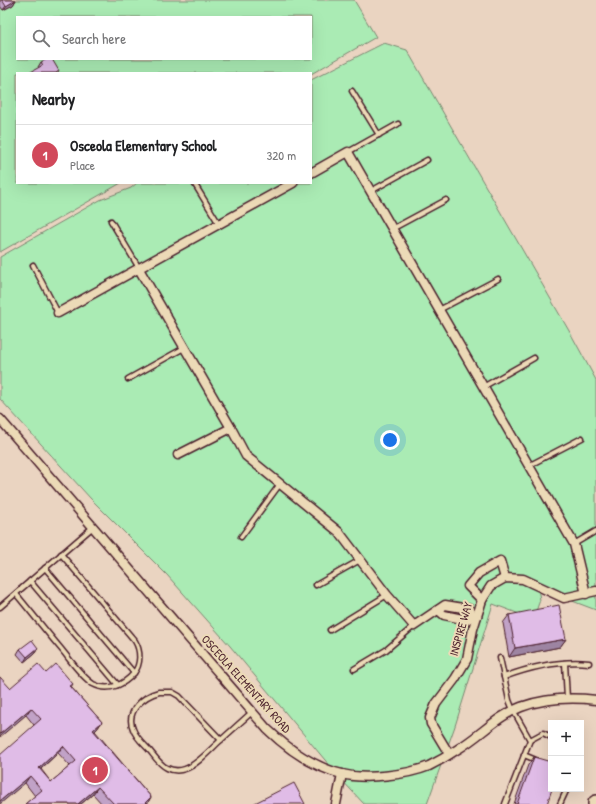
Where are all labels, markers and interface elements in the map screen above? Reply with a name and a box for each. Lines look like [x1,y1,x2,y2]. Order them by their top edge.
search box [16,16,312,60]
icon: search [30,27,52,49]
text: Search here [62,28,126,49]
text: Nearby [32,87,75,110]
text: Osceola Elementary School [70,135,217,156]
text: 1 [43,146,47,164]
text: 320 m [266,146,296,164]
text: Place [70,156,95,174]
your location [380,430,400,450]
street label: INSPIRE WAY [445,599,477,658]
street label: OSCEOLA ELEMENTARY ROAD [198,631,295,737]
map controls [548,720,584,792]
button: + [548,720,584,756]
pin: 1 [82,755,108,785]
button: − [548,756,584,792]

